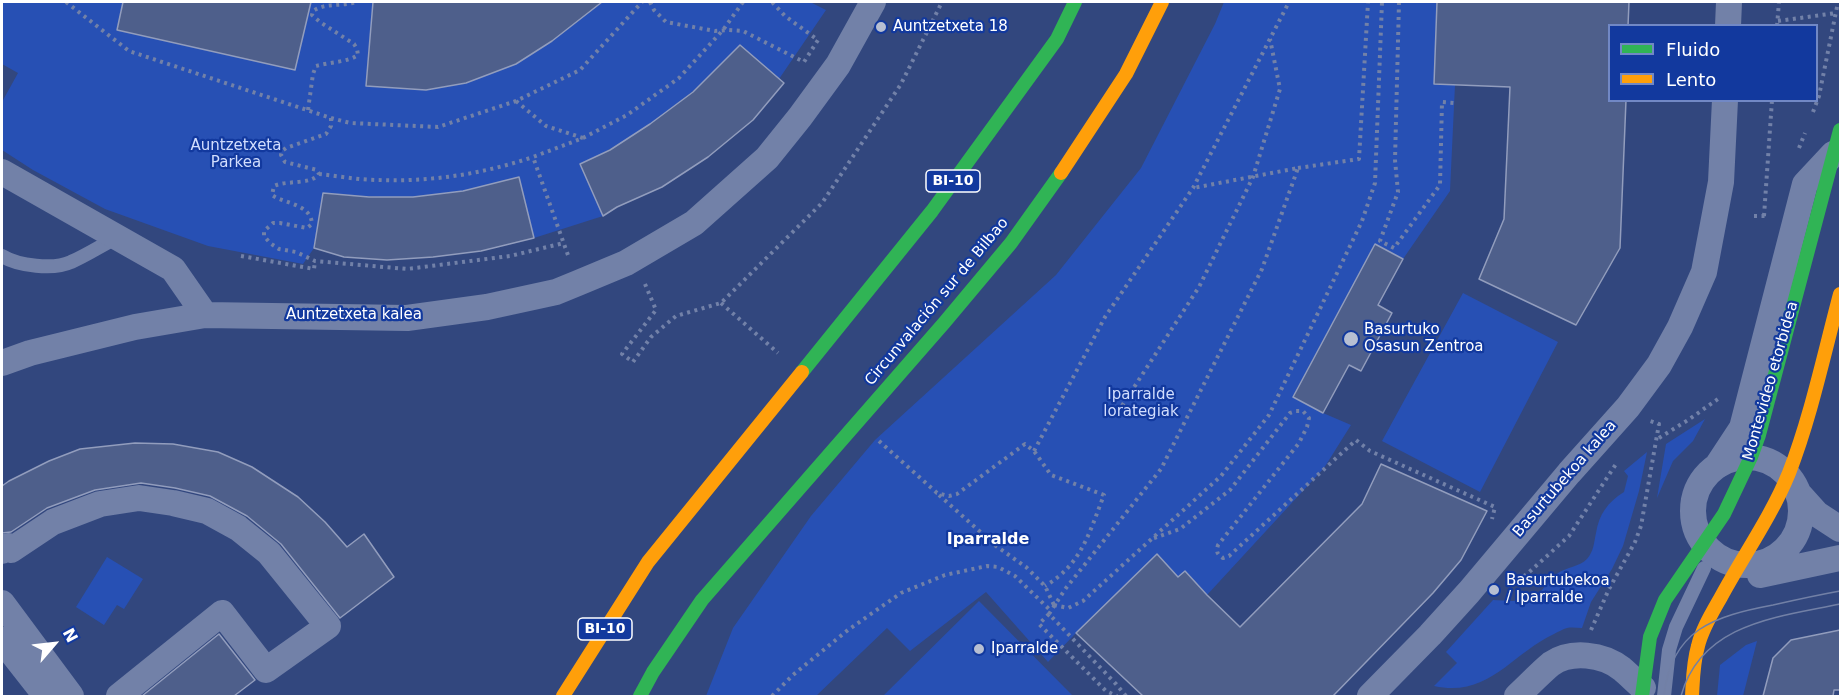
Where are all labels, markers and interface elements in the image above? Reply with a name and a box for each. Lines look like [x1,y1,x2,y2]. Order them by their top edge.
place label: Auntzetxeta 18 [893,18,1008,36]
marker: Auntzetxeta 18 [874,20,888,34]
legend [1608,24,1818,102]
text: Fluido [1666,39,1720,60]
text: Lento [1666,69,1716,90]
park label: Auntzetxeta Parkea [191,137,281,172]
road number: BI-10 [926,170,980,192]
street label: Circunvalación sur de Bilbao [862,215,1012,389]
street label: Montevideo etorbidea [1740,299,1802,463]
street label: Auntzetxeta kalea [286,306,422,324]
place label: Basurtuko Osasun Zentroa [1364,321,1484,356]
marker: Basurtuko Osasun Zentroa [1342,330,1360,348]
park label: Iparralde lorategiak [1103,386,1179,421]
street label: Basurtubekoa kalea [1509,417,1621,541]
district label: Iparralde [947,530,1029,550]
place label: Basurtubekoa / Iparralde [1506,572,1610,607]
marker: Basurtubekoa / Iparralde [1487,583,1501,597]
north arrow [24,614,84,674]
road number: BI-10 [578,618,632,640]
text: N [59,625,82,646]
place label: Iparralde [991,640,1058,658]
marker: Iparralde [972,642,986,656]

